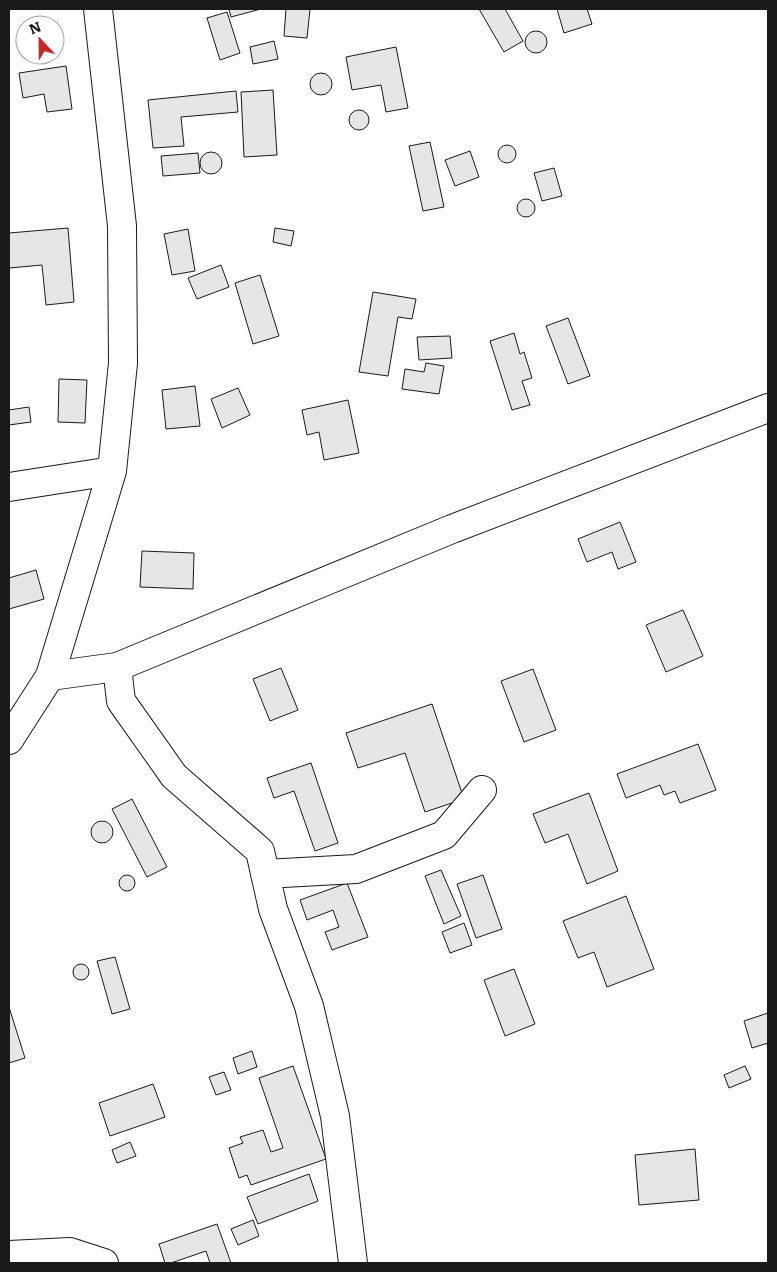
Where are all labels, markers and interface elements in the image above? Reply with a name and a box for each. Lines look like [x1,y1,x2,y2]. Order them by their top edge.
north arrow [15,15,65,65]
text: N [26,15,44,38]

